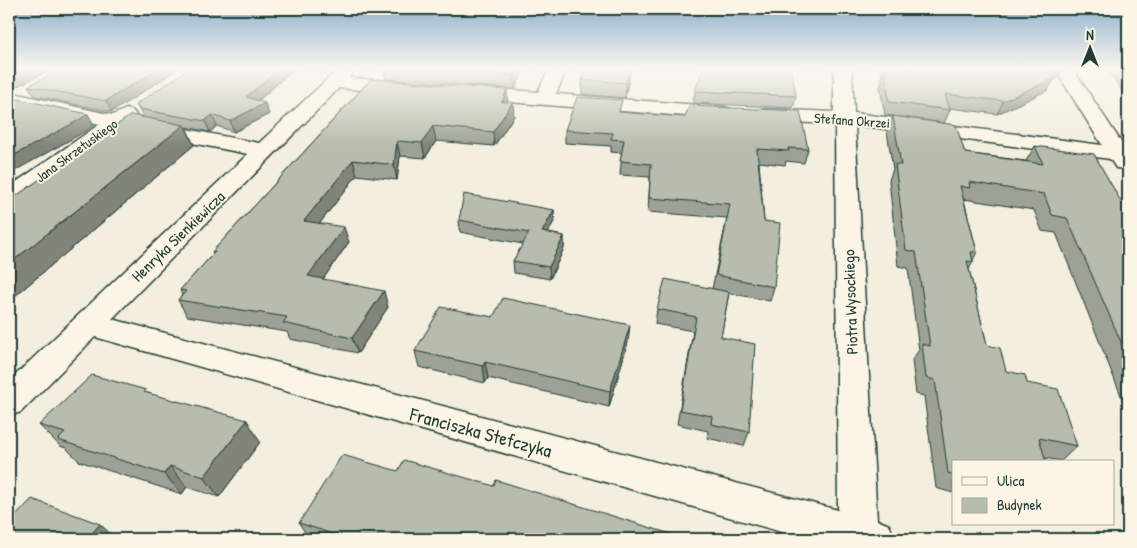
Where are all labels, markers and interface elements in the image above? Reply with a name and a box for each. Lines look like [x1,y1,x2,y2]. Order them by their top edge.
north arrow [1064,22,1114,72]
text: N [1086,25,1094,44]
street label: Stefana Okrzei [813,108,891,132]
street label: Jana Skrzetuskiego [31,114,122,187]
street label: Henryka Sienkiewicza [126,186,230,286]
street label: Piotra Wysockiego [837,249,863,355]
street label: Franciszka Stefczyka [406,400,555,464]
legend [952,460,1114,526]
text: Ulica [997,470,1024,491]
text: Budynek [997,494,1042,515]

